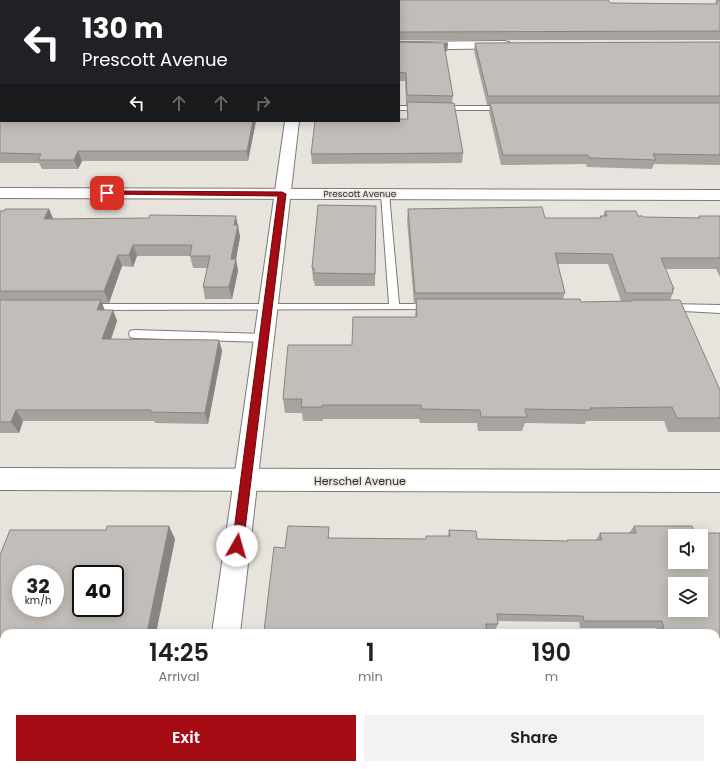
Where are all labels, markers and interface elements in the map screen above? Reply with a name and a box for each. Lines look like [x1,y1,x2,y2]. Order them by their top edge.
text: 130 m [82,9,163,48]
icon: left [16,16,68,68]
text: Prescott Avenue [82,47,228,72]
icon: left [126,92,148,114]
icon: ahead [168,92,190,114]
icon: ahead [210,92,232,114]
icon: right [252,92,274,114]
pin [90,176,124,210]
icon: arrive [96,182,118,204]
street label: Prescott Avenue [324,188,397,200]
street label: Herschel Avenue [314,473,406,489]
position arrow [216,525,258,567]
map controls [668,529,708,617]
button: sound [668,529,708,569]
speed limit sign: 40 [72,565,124,617]
text: 32 [26,572,50,600]
button: layers [668,577,708,617]
text: km/h [25,593,51,608]
text: 14:25 [149,636,209,669]
text: 1 [366,636,375,669]
text: 190 [532,636,571,669]
text: Arrival [159,667,199,686]
text: min [358,667,383,686]
text: m [545,667,558,686]
button: Exit [16,715,356,761]
button: Share [364,715,704,761]

